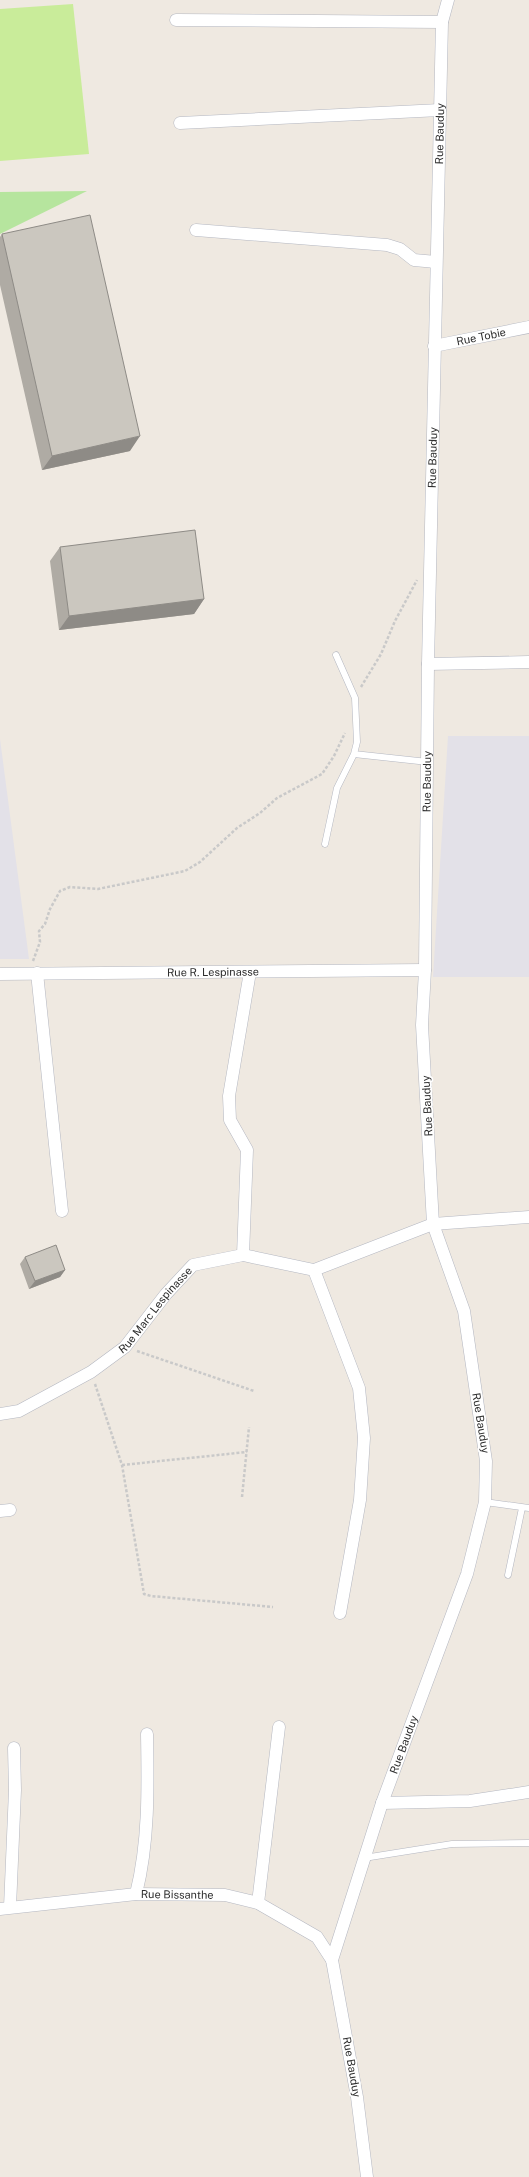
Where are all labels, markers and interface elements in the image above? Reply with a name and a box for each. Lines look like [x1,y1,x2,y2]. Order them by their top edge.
street label: Rue Bauduy [433,103,446,164]
street label: Rue Tobie [455,326,507,347]
street label: Rue Bauduy [426,427,439,488]
street label: Rue Bauduy [421,751,433,812]
street label: Rue R. Lespinasse [167,966,259,978]
street label: Rue Bauduy [419,1075,435,1137]
street label: Rue Marc Lespinasse [116,1264,194,1356]
street label: Rue Bauduy [470,1392,492,1454]
street label: Rue Bauduy [387,1714,420,1775]
street label: Rue Bissanthe [141,1888,214,1901]
street label: Rue Bauduy [341,2036,363,2098]

